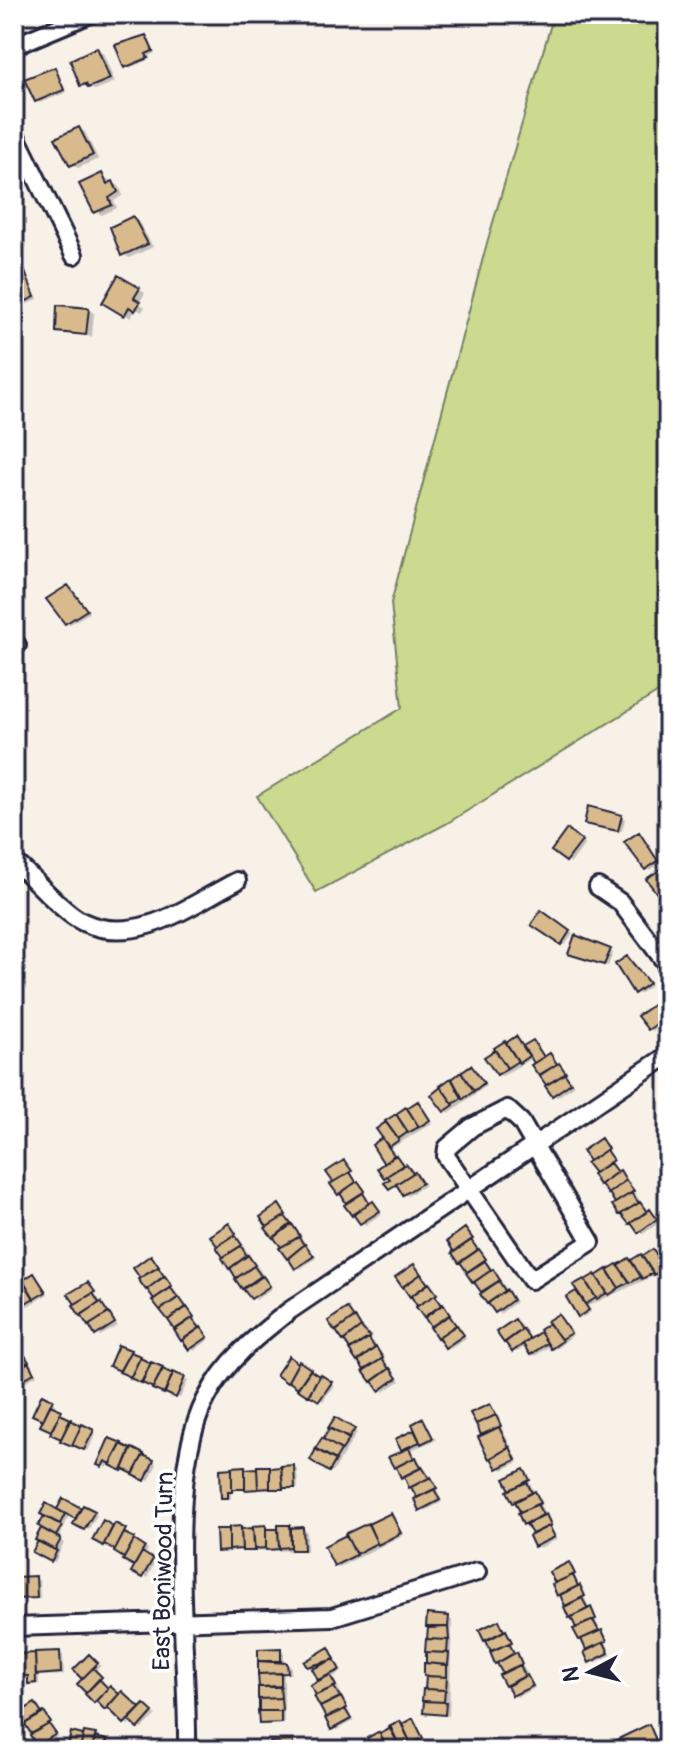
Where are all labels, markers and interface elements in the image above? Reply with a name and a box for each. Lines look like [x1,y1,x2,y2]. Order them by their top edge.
street label: East Boniwood Turn [147,1471,180,1671]
north arrow [550,1632,630,1712]
text: N [556,1665,586,1683]

